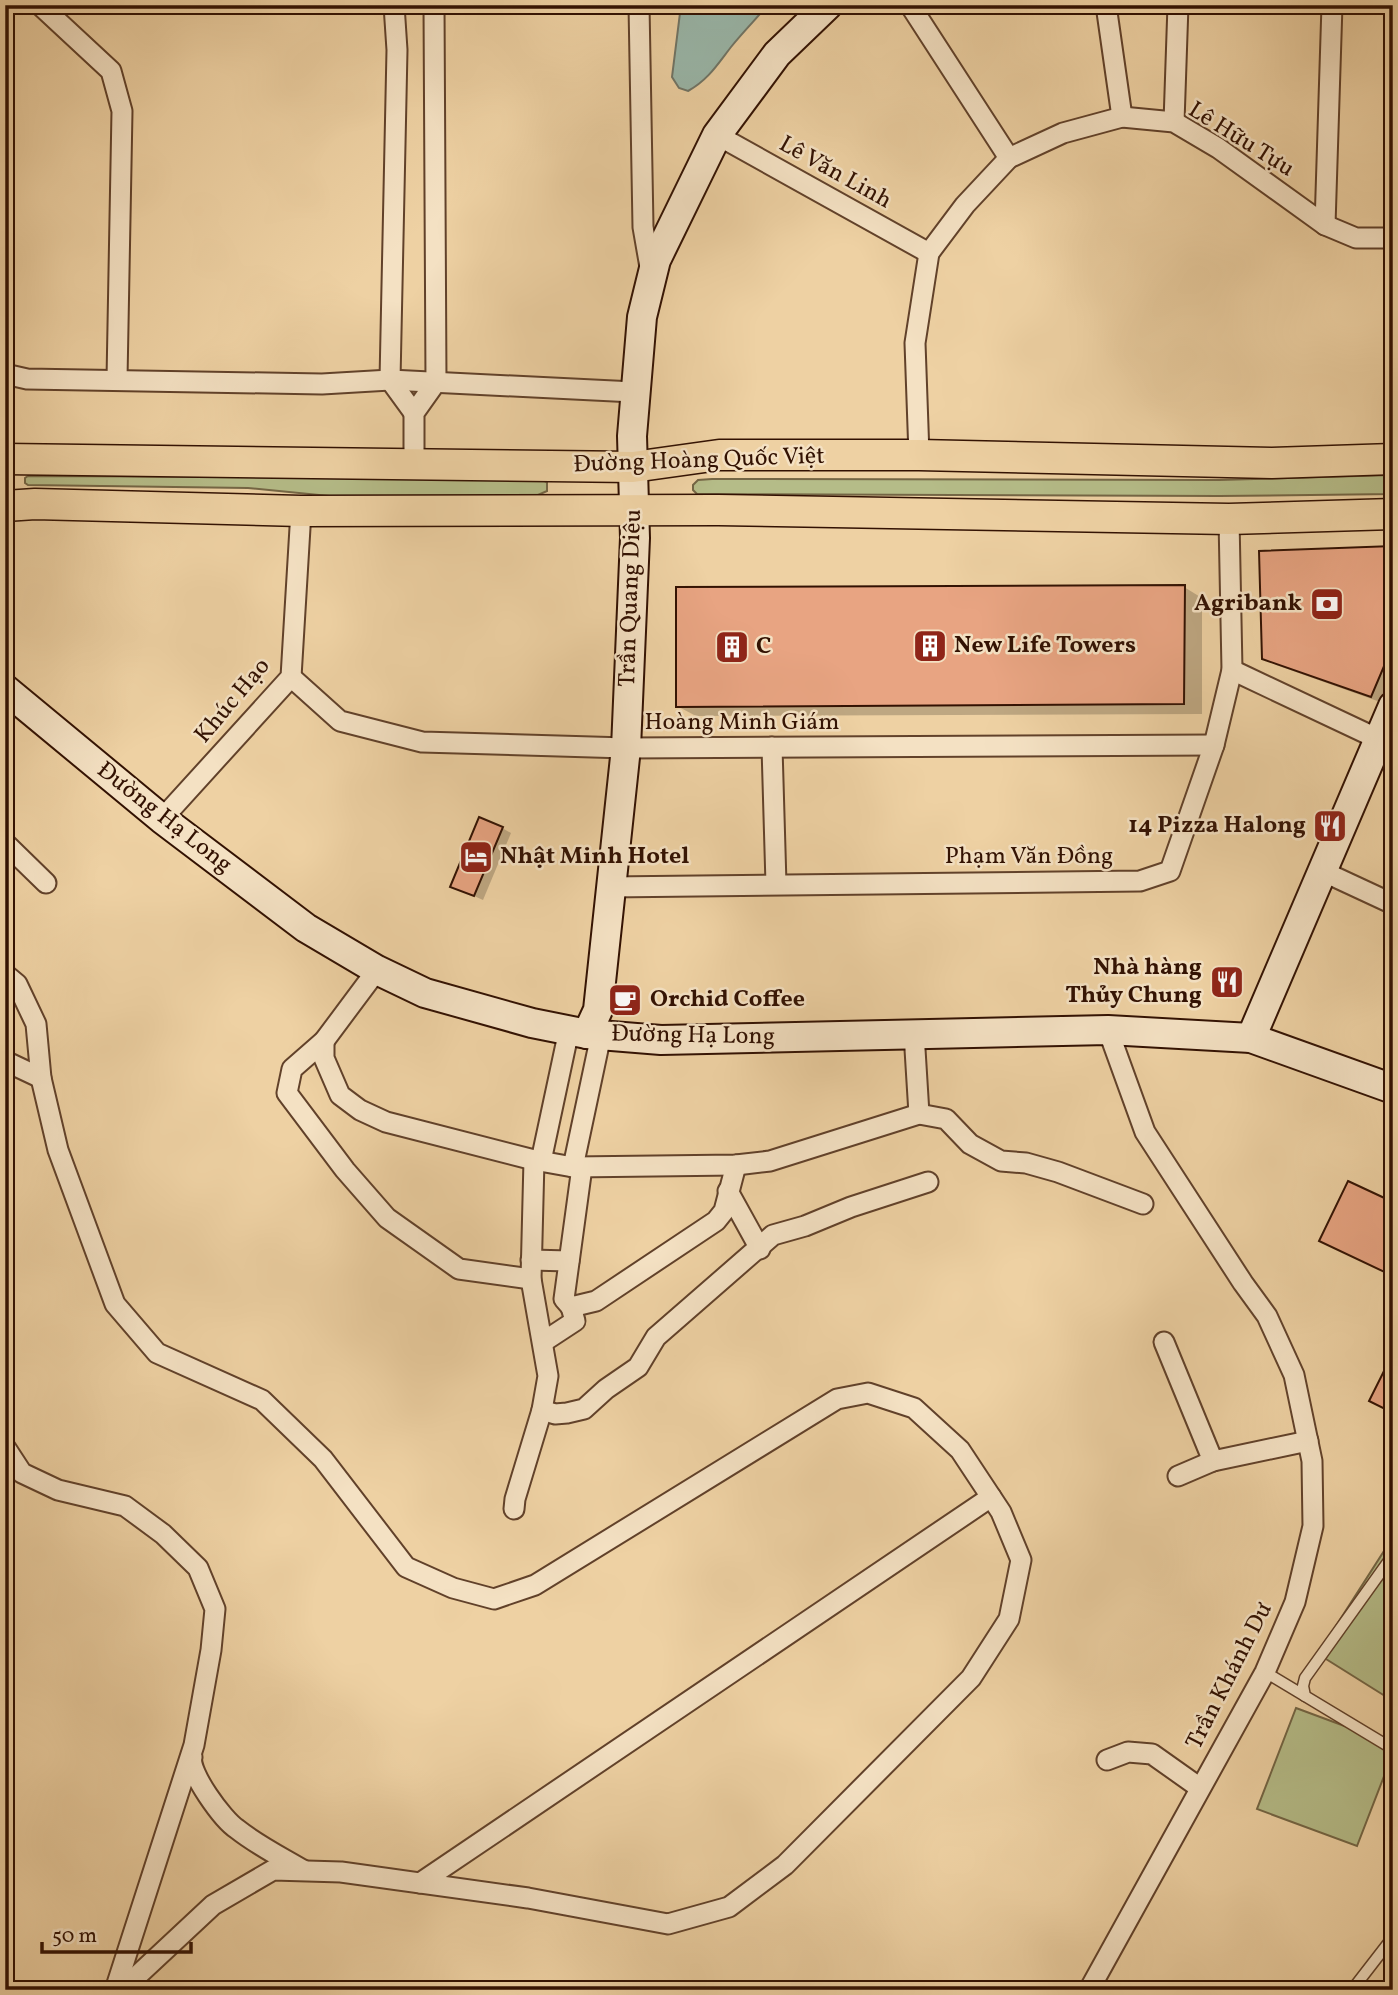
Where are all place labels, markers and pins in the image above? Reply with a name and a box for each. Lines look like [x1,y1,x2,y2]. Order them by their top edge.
bank icon: Agribank [1308,585,1346,623]
place label: Agribank [1194,587,1302,621]
building icon: New Life Towers [911,627,949,665]
building icon: C [713,628,751,666]
place label: New Life Towers [954,629,1136,663]
place label: C [756,630,771,664]
restaurant icon: 14 Pizza Halong [1311,807,1349,845]
place label: 14 Pizza Halong [1128,809,1306,843]
hotel icon: Nhật Minh Hotel [457,838,495,876]
place label: Nhật Minh Hotel [500,840,689,874]
place label: Nhà hàng Thủy Chung [1065,951,1202,1013]
restaurant icon: Nhà hàng Thủy Chung [1208,963,1246,1001]
cafe icon: Orchid Coffee [606,981,644,1019]
place label: Orchid Coffee [650,983,805,1017]

